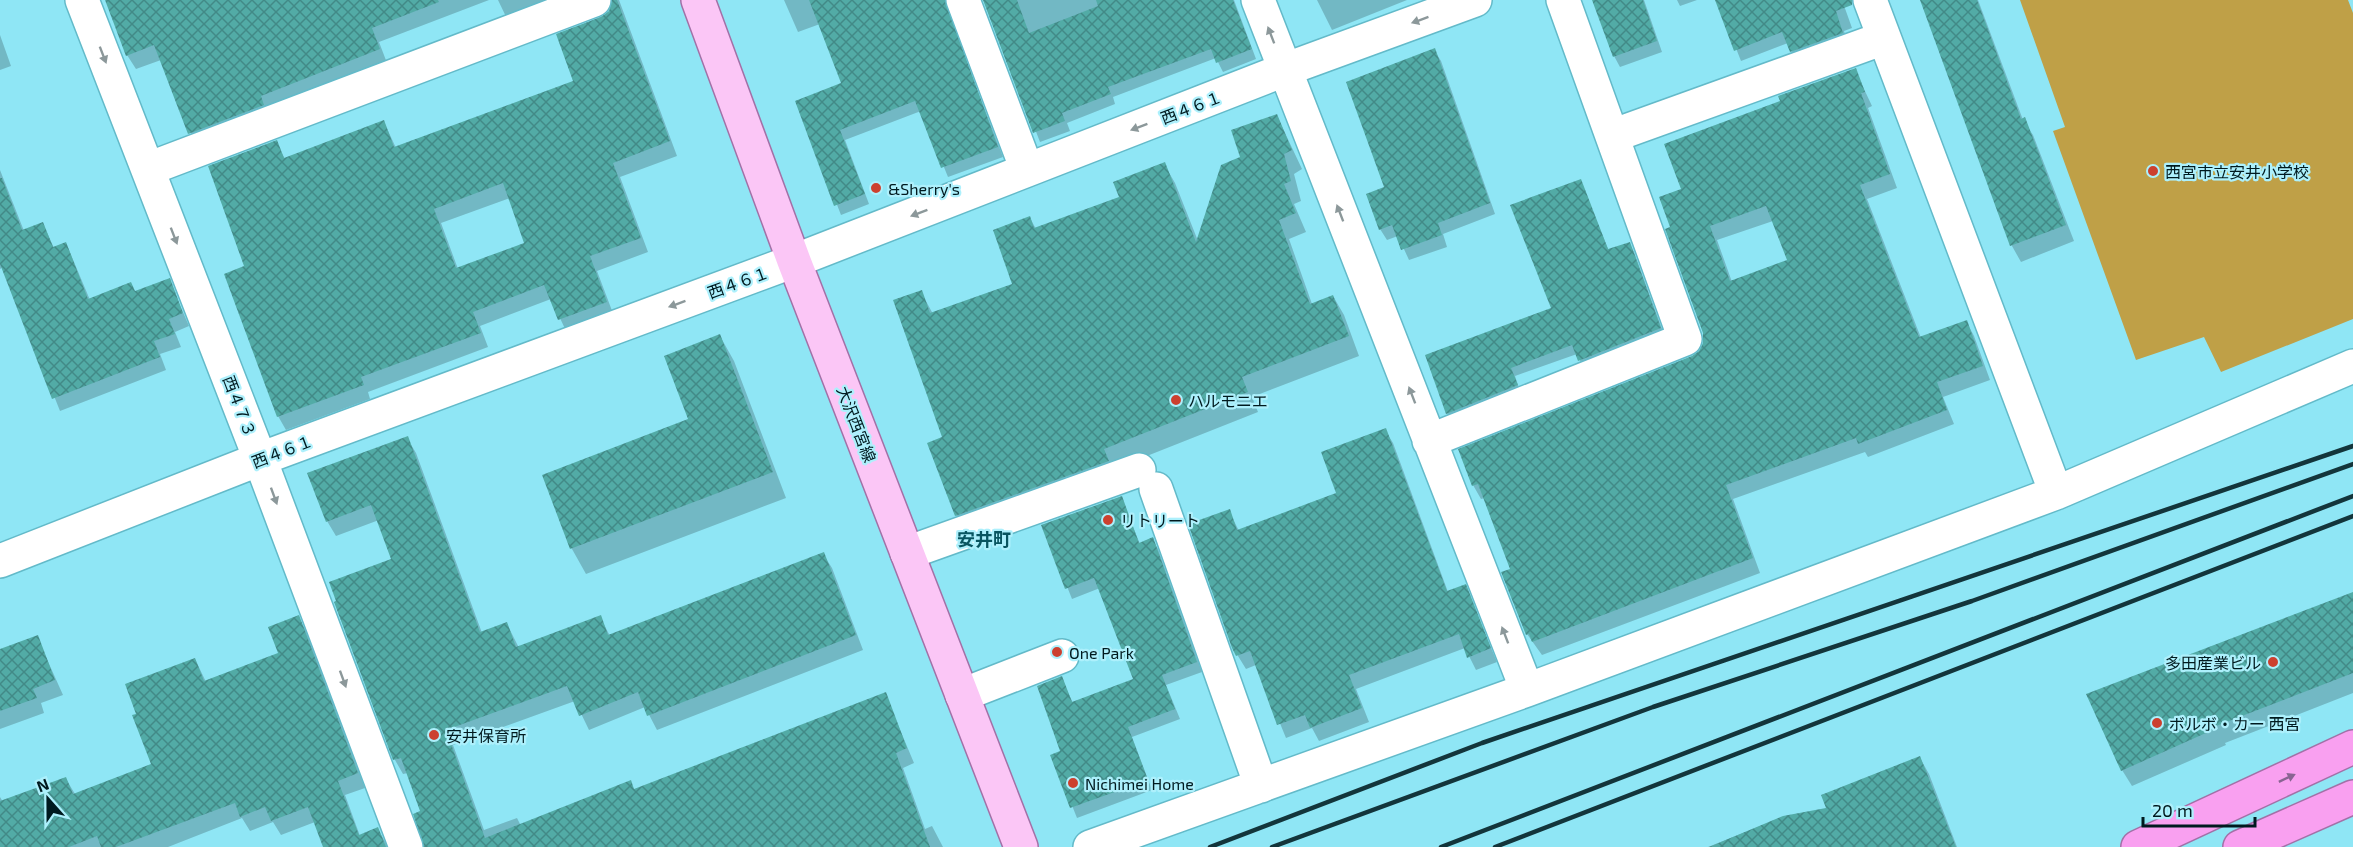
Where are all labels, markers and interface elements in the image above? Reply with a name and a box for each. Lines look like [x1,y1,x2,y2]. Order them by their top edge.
one-way arrow [1411,16,1429,26]
one-way arrow [1266,26,1276,44]
one-way arrow [98,46,108,64]
street label: 西４６１ [1158,87,1224,127]
one-way arrow [1130,122,1148,132]
place label: 西宮市立安井小学校 [2165,162,2309,181]
marker: 西宮市立安井小学校 [2146,164,2160,178]
place label: &Sherry's [888,179,960,198]
marker: &Sherry's [869,181,883,195]
one-way arrow [1335,204,1345,222]
one-way arrow [909,208,927,218]
one-way arrow [170,227,179,245]
street label: 西４６１ [705,262,771,302]
one-way arrow [668,300,686,310]
street label: 西４７３ [220,373,260,439]
street label: 大沢西宮線 [834,383,880,465]
one-way arrow [1406,386,1416,404]
place label: ハルモニエ [1188,391,1268,410]
marker: ハルモニエ [1169,393,1183,407]
street label: 西４６１ [249,431,315,471]
one-way arrow [270,487,280,505]
place label: リトリート [1120,511,1200,530]
marker: リトリート [1101,513,1115,527]
district label: 安井町 [957,528,1011,550]
one-way arrow [1500,626,1510,644]
place label: One Park [1069,643,1134,662]
marker: One Park [1050,645,1064,659]
place label: 多田産業ビル [2165,653,2261,672]
marker: 多田産業ビル [2266,655,2280,669]
one-way arrow [338,670,348,688]
place label: ボルボ・カー 西宮 [2169,714,2301,733]
marker: ボルボ・カー 西宮 [2150,716,2164,730]
place label: 安井保育所 [446,726,526,745]
marker: 安井保育所 [427,728,441,742]
north arrow [18,769,78,829]
one-way arrow [2278,773,2295,782]
text: N [34,774,51,795]
place label: Nichimei Home [1085,774,1194,793]
marker: Nichimei Home [1066,776,1080,790]
scale bar [2143,790,2256,828]
text: 20 m [2152,799,2193,821]

